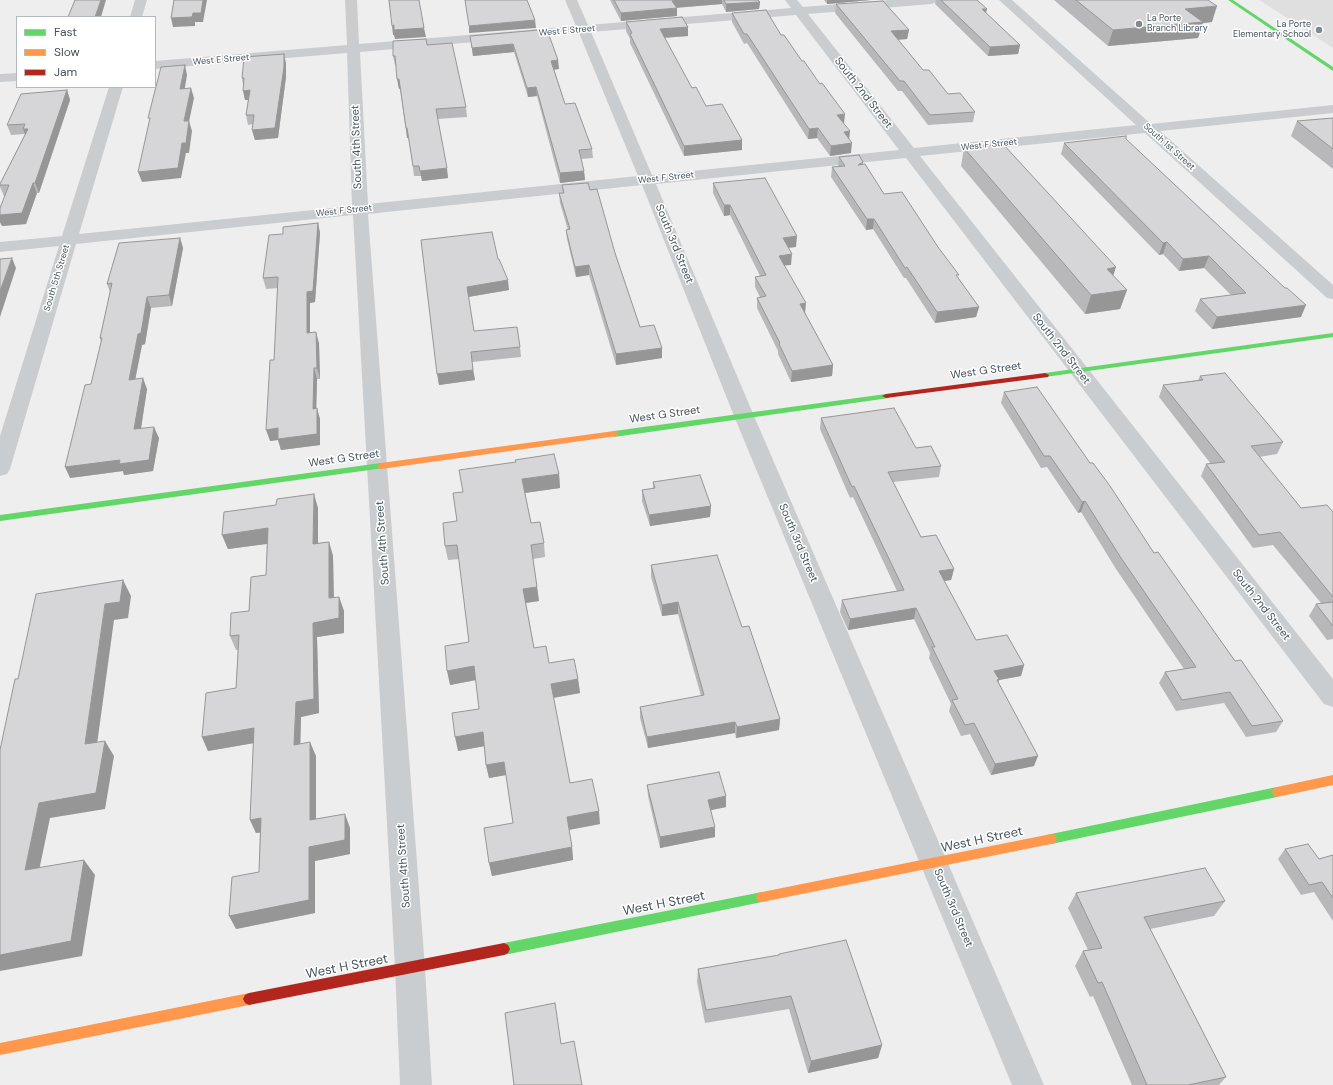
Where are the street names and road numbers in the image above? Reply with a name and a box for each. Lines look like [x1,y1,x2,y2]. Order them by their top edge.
street label: West E Street [538,23,596,39]
street label: West E Street [192,52,250,68]
street label: South 2nd Street [831,55,895,131]
street label: South 4th Street [349,105,365,189]
street label: South 1st Street [1141,121,1197,173]
street label: West F Street [960,137,1018,153]
street label: West F Street [637,170,695,186]
street label: West F Street [315,203,373,219]
street label: South 3rd Street [652,203,696,285]
street label: South 5th Street [42,243,72,313]
street label: South 2nd Street [1029,311,1093,387]
street label: West G Street [950,360,1022,382]
street label: West G Street [629,404,701,426]
street label: West G Street [308,448,380,470]
street label: South 4th Street [373,501,393,585]
street label: South 3rd Street [775,502,821,584]
street label: South 2nd Street [1229,567,1293,643]
street label: South 4th Street [394,824,414,908]
street label: West H Street [940,824,1024,856]
street label: South 3rd Street [930,867,976,949]
street label: West H Street [622,888,706,920]
street label: West H Street [305,951,389,983]

